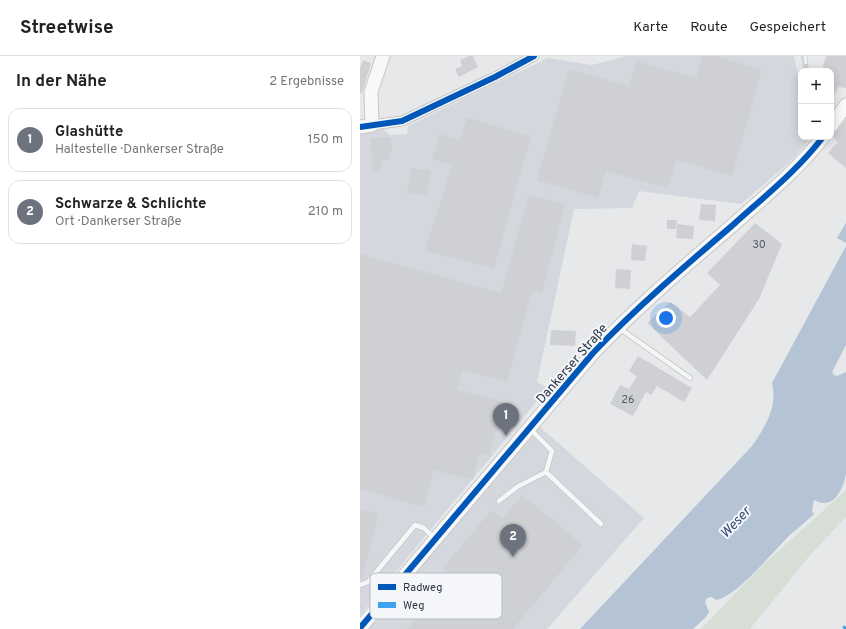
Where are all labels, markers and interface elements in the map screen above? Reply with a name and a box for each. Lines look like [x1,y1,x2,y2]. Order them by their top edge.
text: Streetwise [20,16,113,40]
text: Karte [633,19,668,36]
text: Route [690,19,727,36]
text: Gespeichert [749,19,826,36]
map controls [798,68,834,140]
button: + [798,68,834,104]
text: In der Nähe [16,71,107,93]
text: 2 Ergebnisse [269,74,344,90]
button: − [798,104,834,140]
text: Glashütte [55,123,123,142]
text: 1 [27,132,33,148]
text: 150 m [308,132,343,148]
text: Haltestelle · Dankerser Straße [55,142,224,158]
text: Schwarze & Schlichte [55,195,206,214]
text: 2 [26,204,34,220]
text: 210 m [308,204,343,220]
text: Ort · Dankerser Straße [55,214,181,230]
house number: 30 [752,238,766,252]
your location [656,308,676,328]
street label: Dankerser Straße [533,321,612,408]
house number: 26 [621,393,635,407]
pin: 1 [493,403,519,436]
water label: Weser [717,503,756,542]
pin: 2 [500,524,526,557]
legend [370,573,502,619]
text: Radweg [403,581,442,595]
text: Weg [403,599,424,613]

